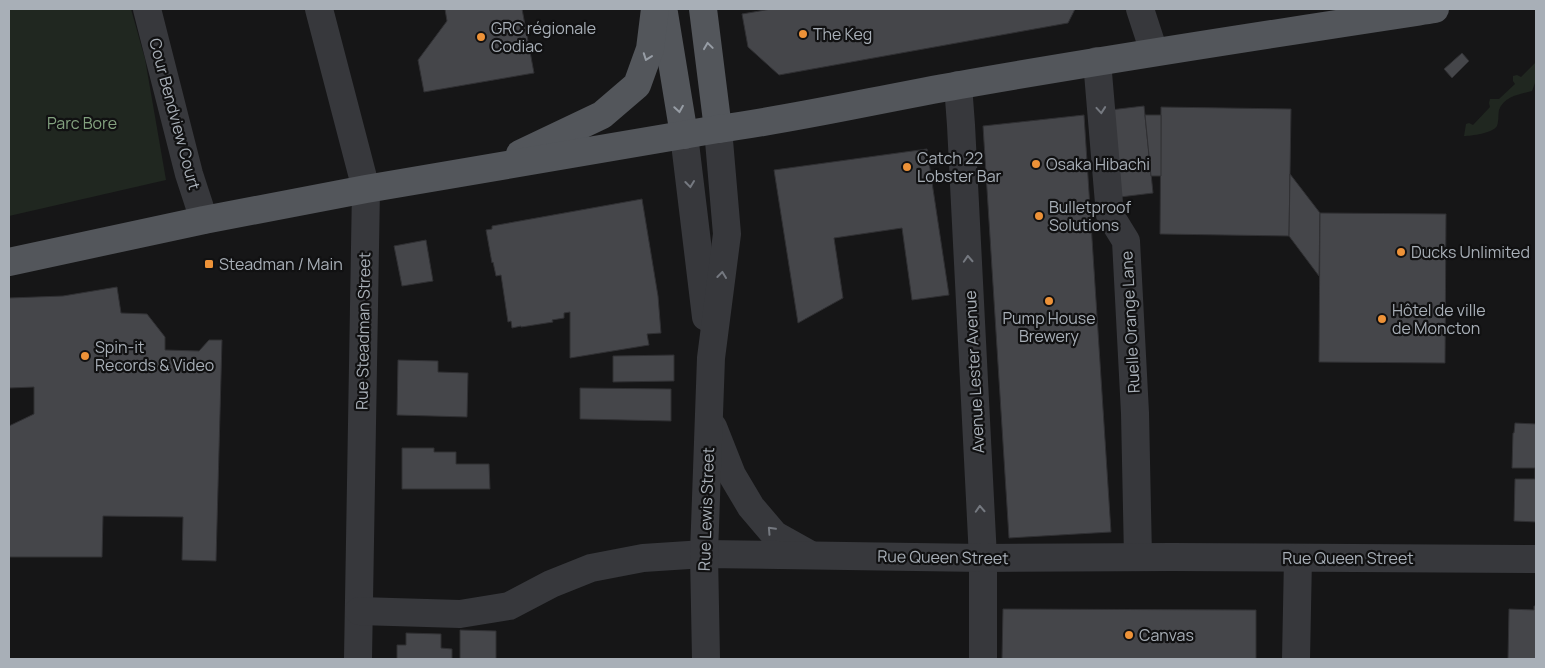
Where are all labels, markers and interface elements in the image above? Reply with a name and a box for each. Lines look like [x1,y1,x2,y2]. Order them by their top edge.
place label: GRC régionale Codiac [491,17,596,57]
place label: The Keg [813,23,872,45]
marker: The Keg [797,28,809,40]
marker: GRC régionale Codiac [475,31,487,43]
street label: Cour Bendview Court [144,36,206,192]
one-way arrow [703,42,714,50]
one-way arrow [643,52,653,61]
one-way arrow [674,104,684,113]
one-way arrow [1095,106,1106,114]
park label: Parc Bore [47,112,117,134]
place label: Catch 22 Lobster Bar [917,147,1002,187]
place label: Osaka Hibachi [1046,153,1150,175]
marker: Osaka Hibachi [1030,158,1042,170]
marker: Catch 22 Lobster Bar [901,161,913,173]
one-way arrow [684,180,695,188]
place label: Bulletproof Solutions [1049,196,1132,236]
marker: Bulletproof Solutions [1033,210,1045,222]
place label: Ducks Unlimited [1411,241,1530,263]
marker: Ducks Unlimited [1395,246,1407,258]
street label: Ruelle Orange Lane [1115,250,1145,394]
street label: Rue Steadman Street [351,252,375,410]
place label: Steadman / Main [219,253,343,275]
one-way arrow [963,255,973,262]
marker: Steadman / Main [203,258,215,270]
one-way arrow [716,271,727,279]
street label: Avenue Lester Avenue [959,290,989,454]
marker: Pump House Brewery [1043,295,1055,307]
place label: Hôtel de ville de Moncton [1392,299,1486,339]
place label: Pump House Brewery [1002,307,1096,347]
marker: Hôtel de ville de Moncton [1376,313,1388,325]
place label: Spin-it Records & Video [95,336,214,376]
marker: Spin-it Records & Video [79,350,91,362]
street label: Rue Lewis Street [693,447,719,571]
one-way arrow [975,505,986,513]
one-way arrow [768,527,777,536]
street label: Rue Queen Street [877,545,1009,569]
street label: Rue Queen Street [1282,547,1414,569]
place label: Canvas [1139,624,1194,646]
marker: Canvas [1123,629,1135,641]

